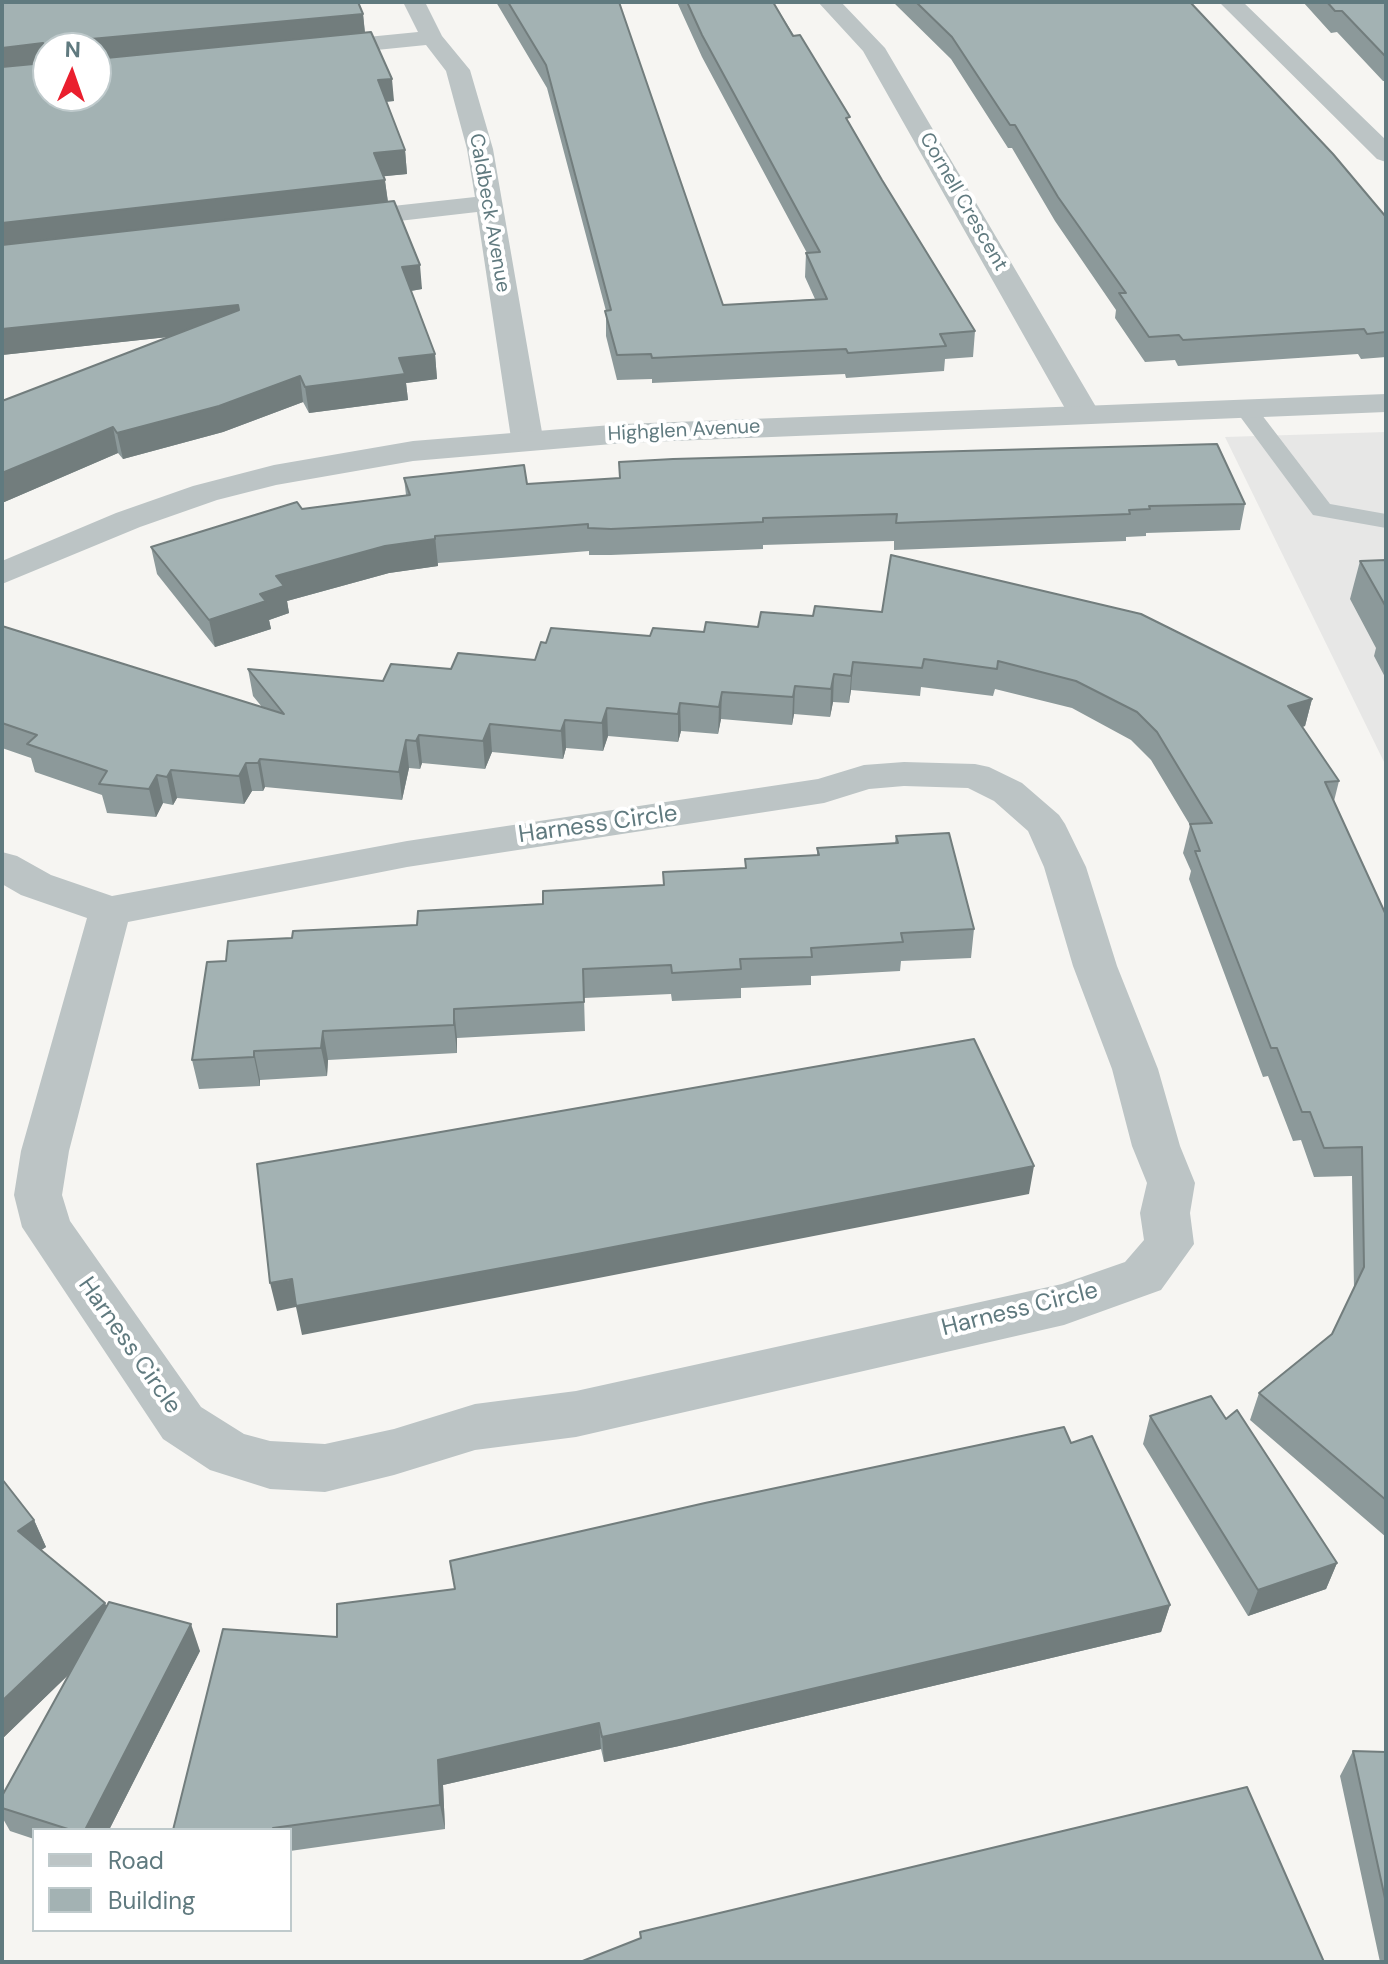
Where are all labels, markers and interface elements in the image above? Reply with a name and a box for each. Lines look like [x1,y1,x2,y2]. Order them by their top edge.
north arrow [32,32,112,112]
text: N [64,35,81,64]
street label: Cornell Crescent [914,129,1012,275]
street label: Caldbeck Avenue [463,132,515,294]
street label: Highglen Avenue [607,415,761,447]
street label: Harness Circle [517,800,679,850]
street label: Harness Circle [71,1272,187,1420]
street label: Harness Circle [939,1277,1101,1343]
legend [32,1828,292,1932]
text: Road [108,1845,164,1876]
text: Building [108,1885,195,1916]

